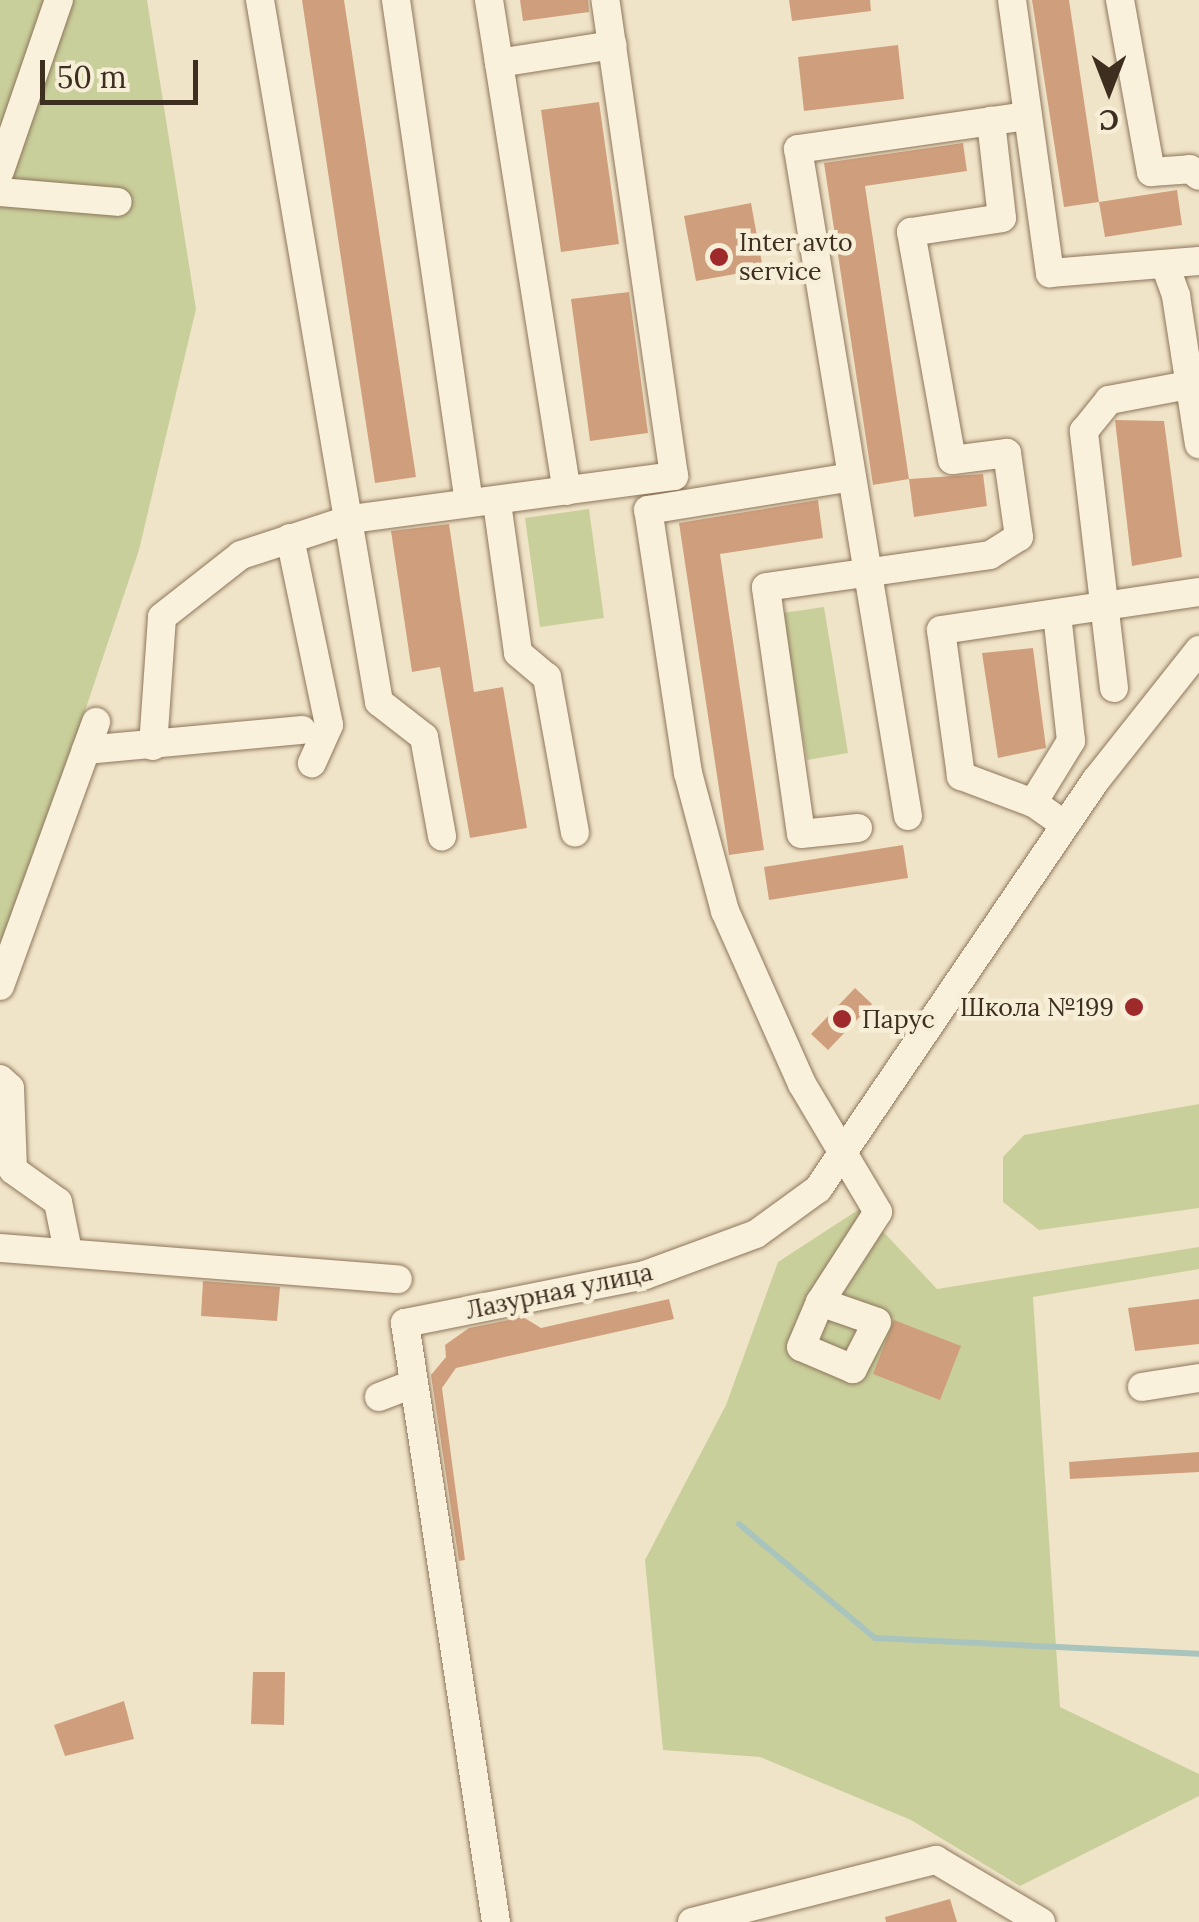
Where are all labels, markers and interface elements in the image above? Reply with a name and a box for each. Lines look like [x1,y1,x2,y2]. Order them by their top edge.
scale bar [45,40,202,102]
north arrow [1059,40,1159,140]
text: 50 m [57,58,127,96]
text: С [1099,102,1119,138]
place label: Inter avto service [739,228,853,287]
marker: Inter avto service [708,246,730,268]
place label: Школа №199 [960,992,1114,1022]
marker: Школа №199 [1123,996,1145,1018]
place label: Парус [862,1004,935,1034]
marker: Парус [831,1008,853,1030]
street label: Лазурная улица [463,1257,655,1325]

